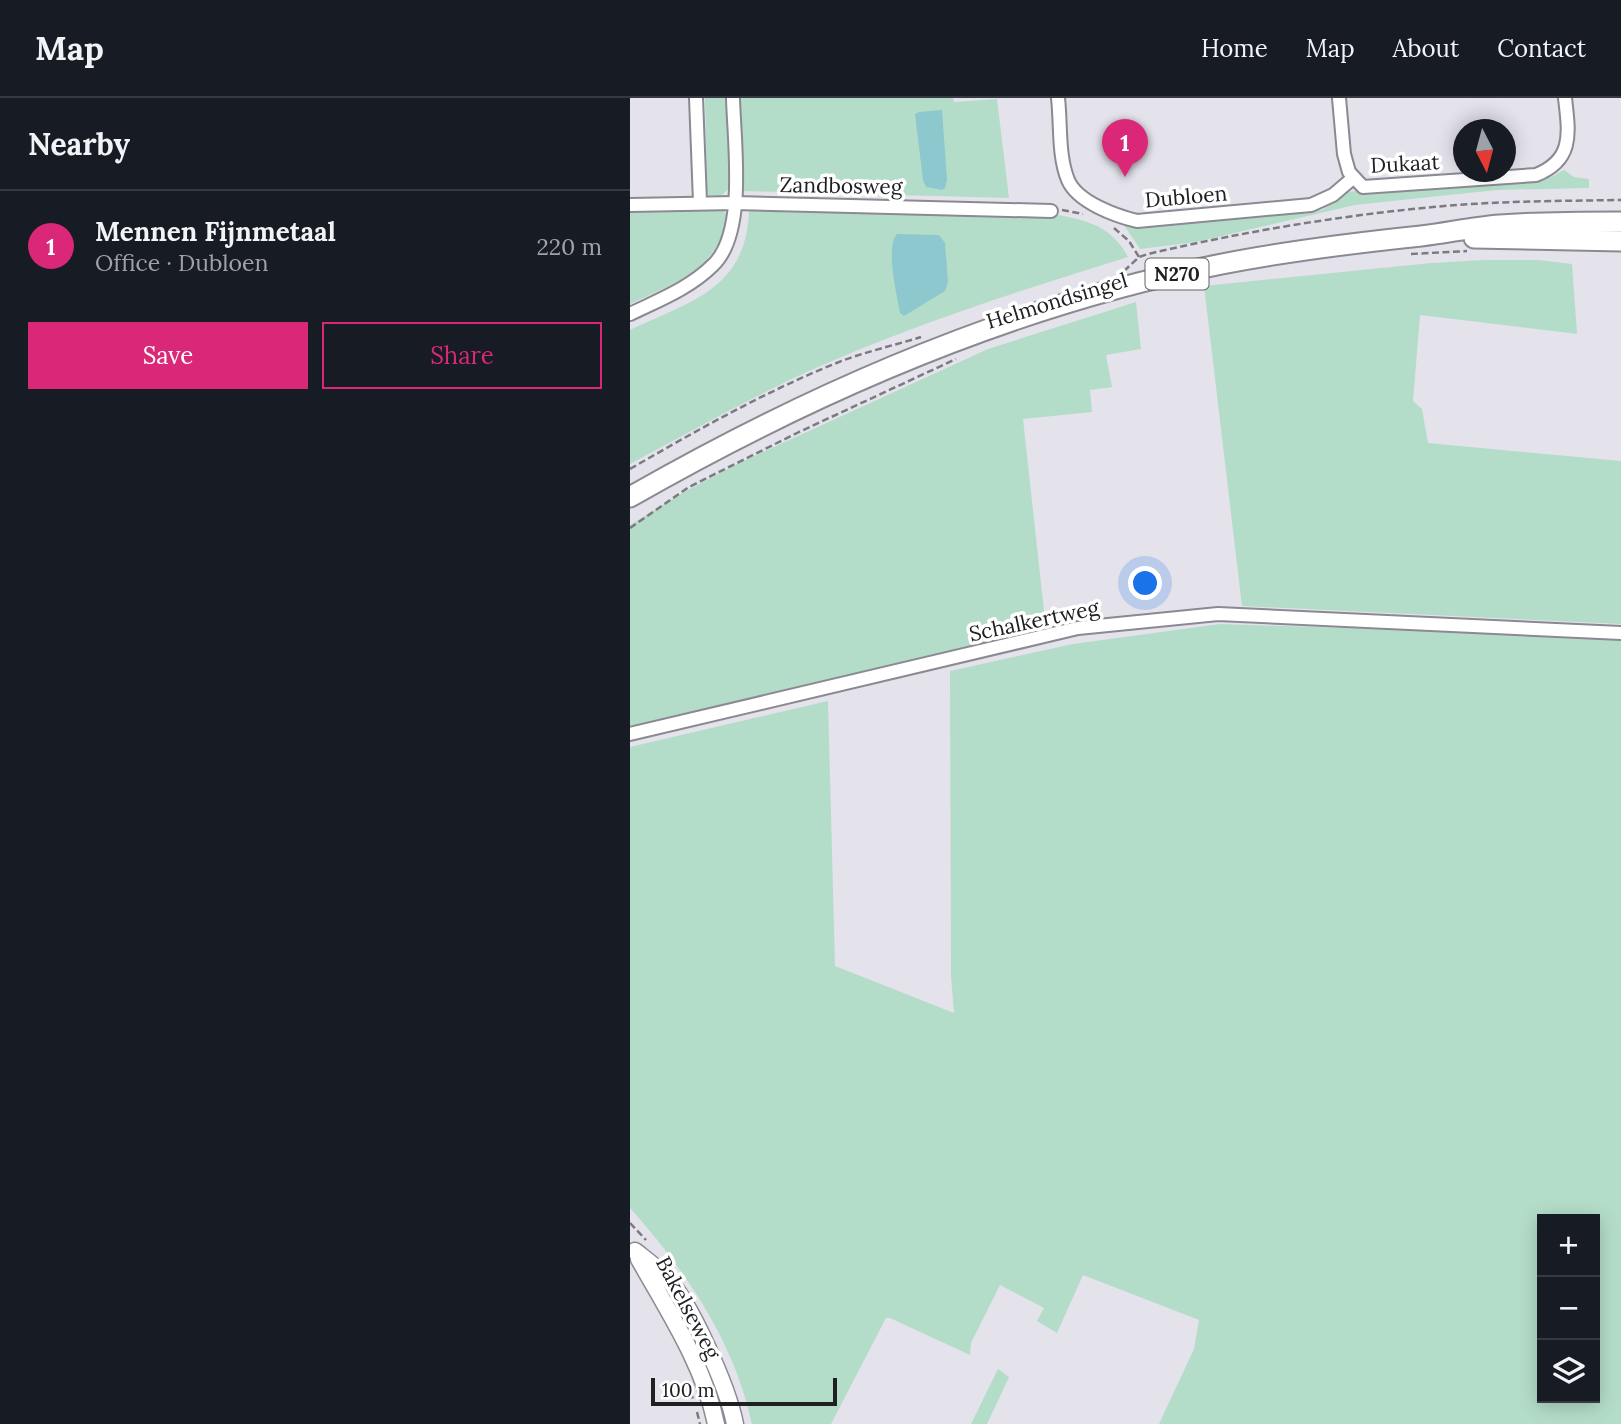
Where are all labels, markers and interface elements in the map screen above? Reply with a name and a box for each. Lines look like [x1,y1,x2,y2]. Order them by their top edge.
text: Map [35,27,104,69]
text: Home [1201,33,1268,64]
text: Map [1306,33,1355,64]
text: About [1393,33,1459,64]
text: Contact [1497,33,1586,64]
pin: 1 [1102,119,1148,177]
north arrow [1453,119,1516,182]
text: Nearby [28,125,130,163]
street label: Dukaat [1370,148,1441,179]
street label: Zandbosweg [779,171,903,200]
street label: Dubloen [1144,179,1228,214]
text: Mennen Fijnmetaal [95,215,336,248]
text: 1 [46,232,56,261]
text: 220 m [536,232,602,261]
text: Office · Dubloen [95,248,268,277]
road number: N270 [1146,258,1208,290]
street label: Helmondsingel [983,266,1131,335]
button: Save [28,322,308,389]
button: Share [322,322,602,389]
your location [1128,566,1162,600]
street label: Schalkertweg [967,594,1102,647]
map controls [1537,1214,1600,1403]
button: + [1537,1214,1600,1277]
street label: Bakelseweg [650,1252,727,1364]
button: − [1537,1277,1600,1340]
button: layers [1537,1340,1600,1403]
scale bar [651,1375,836,1407]
text: 100 m [662,1378,715,1402]

